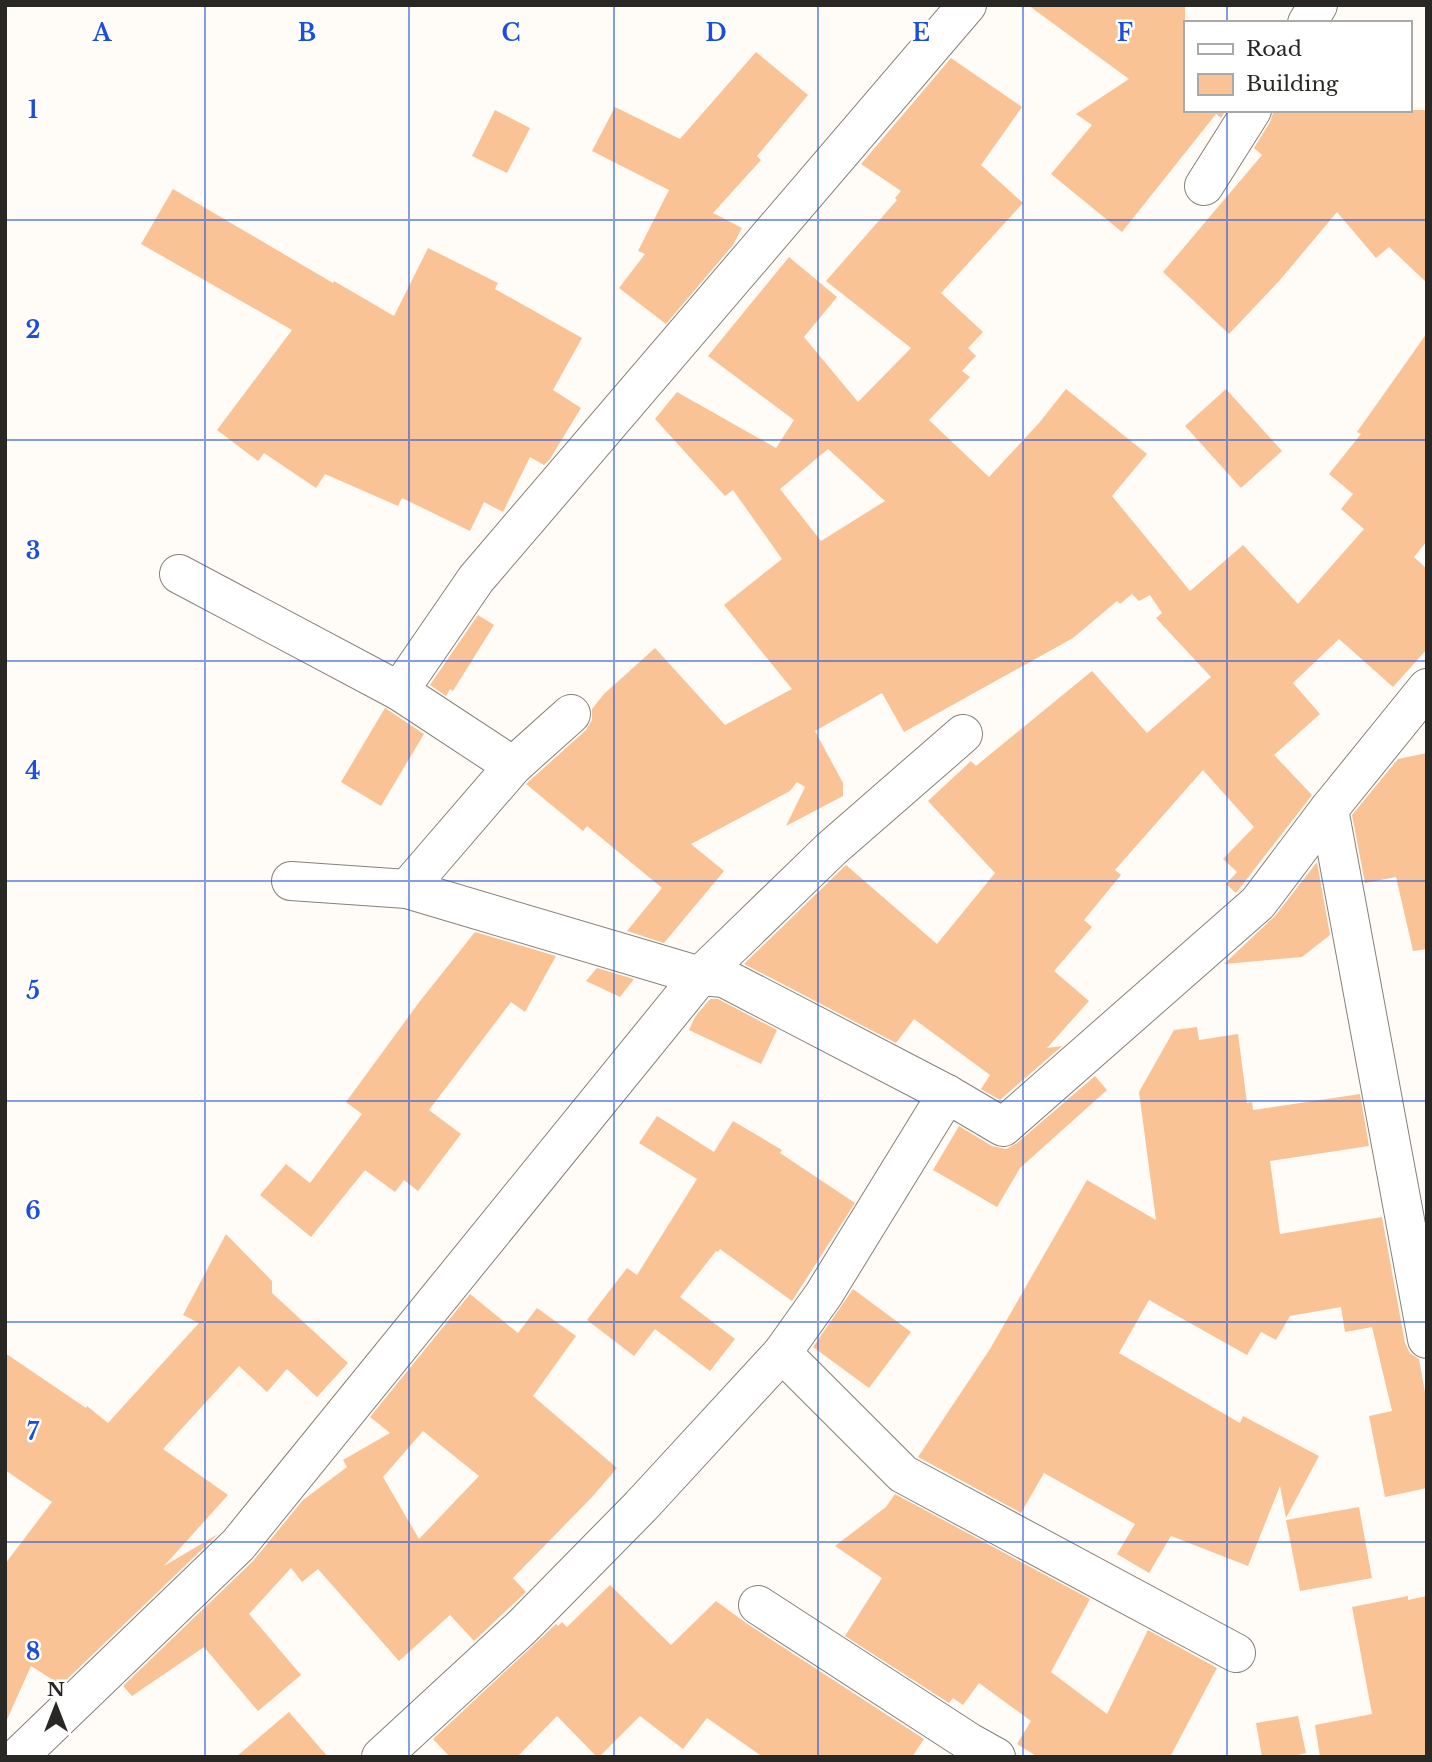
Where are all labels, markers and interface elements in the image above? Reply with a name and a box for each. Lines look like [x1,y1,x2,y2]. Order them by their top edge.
text: A [92,19,113,47]
text: B [298,19,316,47]
text: C [502,19,520,47]
text: D [705,19,727,47]
text: E [912,19,930,47]
text: F [1117,19,1133,47]
legend [1184,21,1411,112]
text: Road [1246,36,1302,62]
text: Building [1246,71,1339,97]
text: 1 [28,96,38,124]
text: 2 [26,316,40,344]
text: 3 [26,537,40,565]
text: 4 [25,757,41,785]
text: 5 [26,977,40,1005]
text: 6 [25,1197,41,1225]
text: 7 [27,1418,40,1446]
text: 8 [26,1638,40,1666]
north arrow [21,1671,91,1741]
text: N [47,1678,65,1701]

